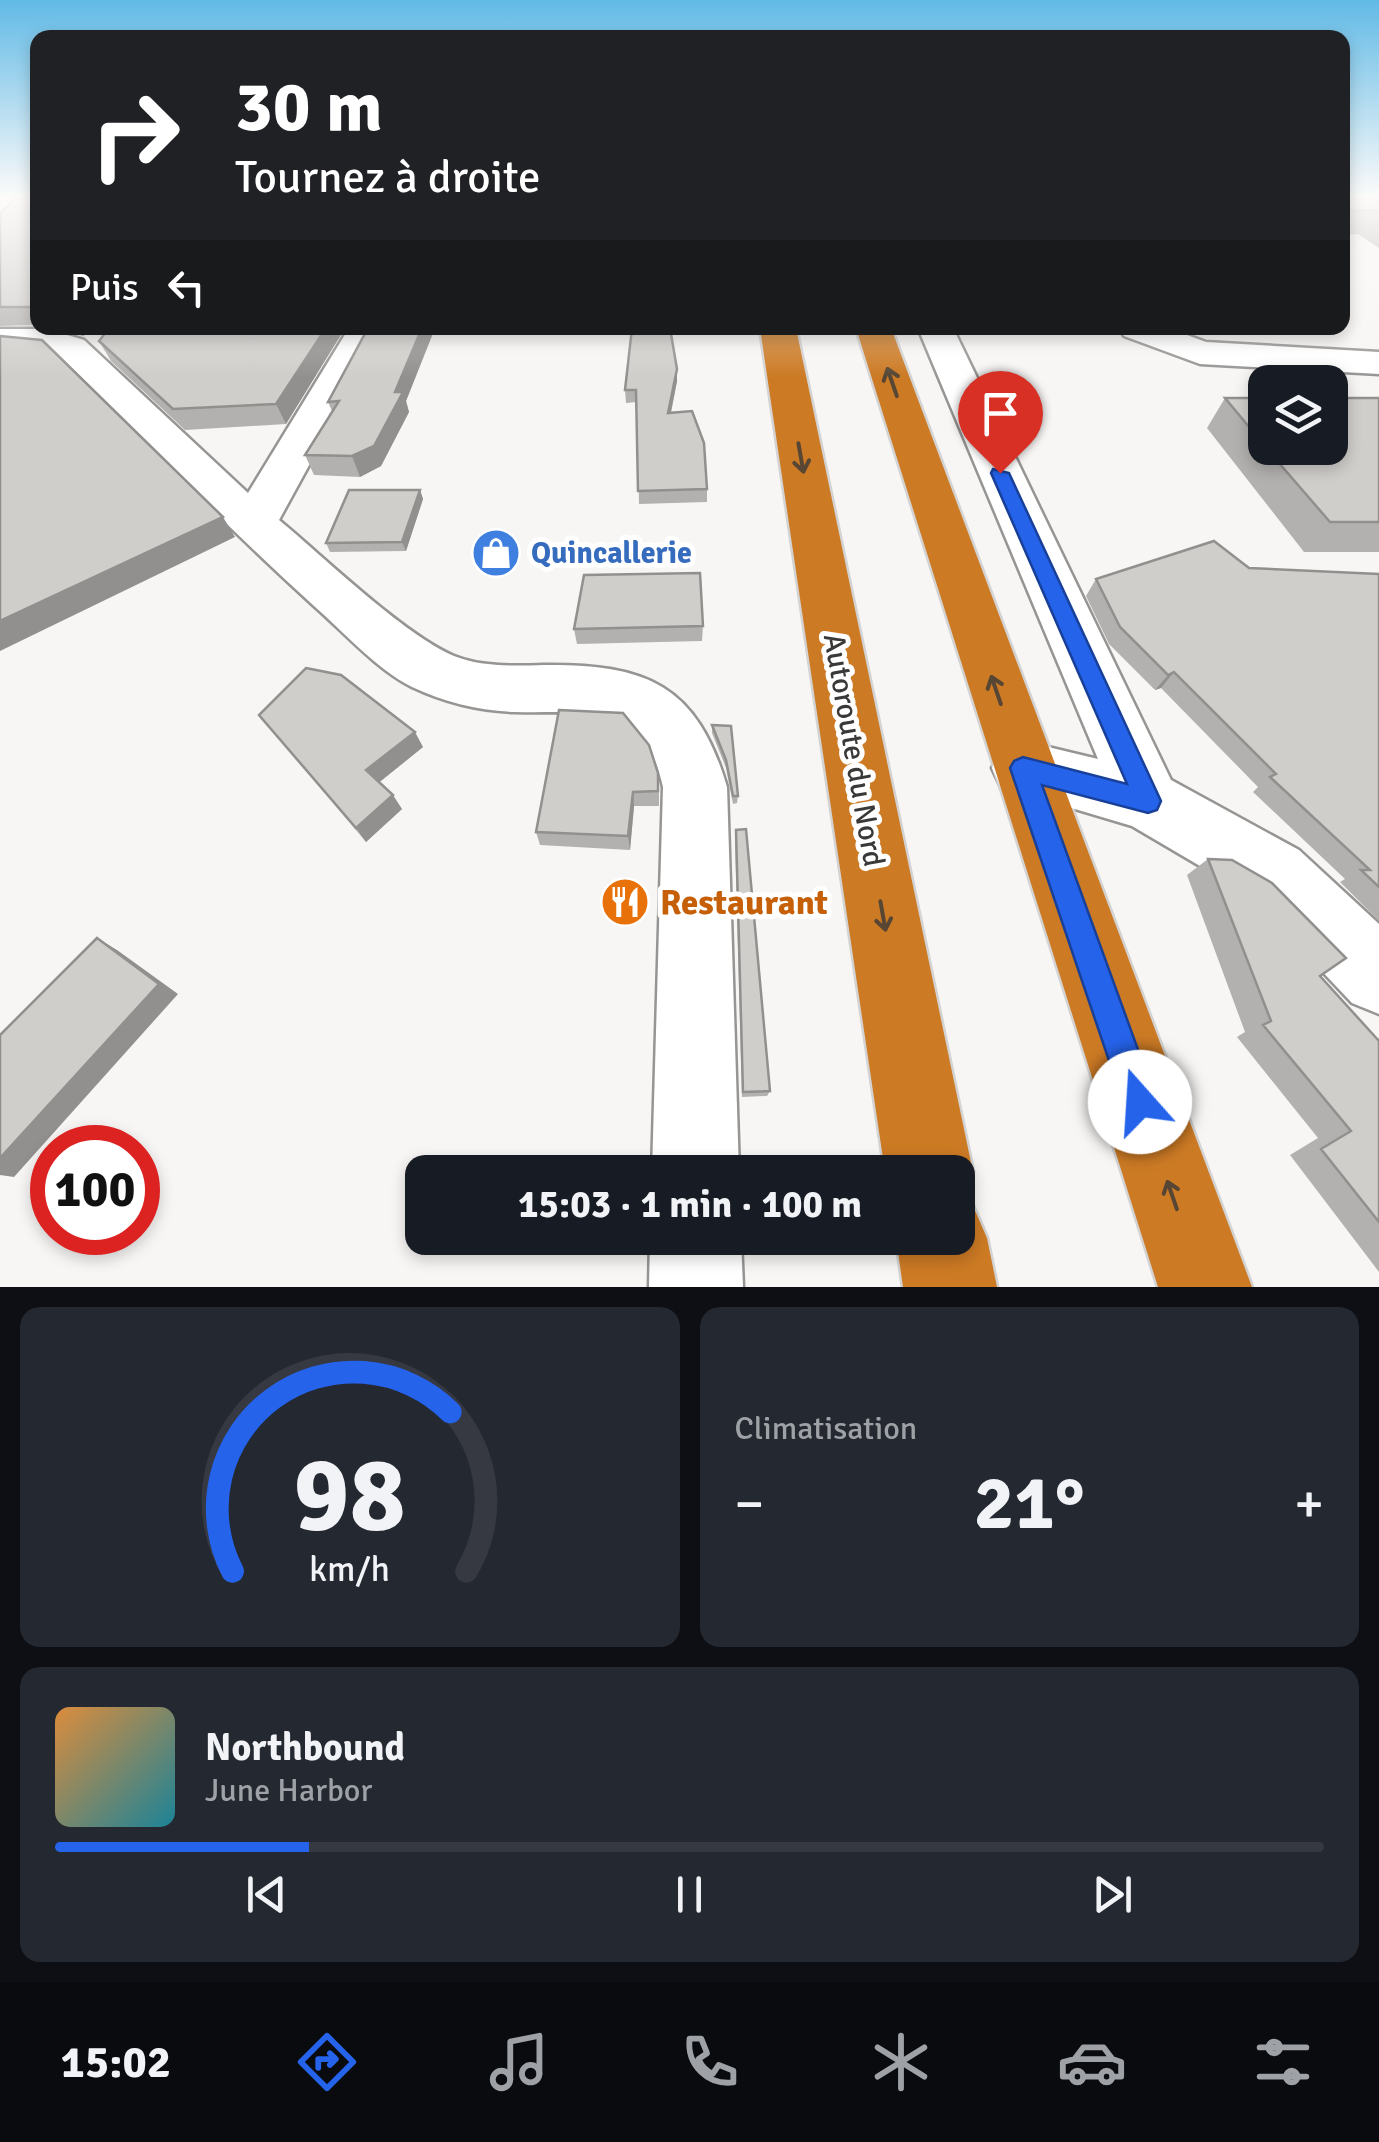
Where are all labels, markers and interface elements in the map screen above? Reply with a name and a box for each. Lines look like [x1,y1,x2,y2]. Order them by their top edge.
text: 30 m [235,64,383,150]
icon: right [70,70,200,200]
text: Tournez à droite [235,150,541,205]
icon: left [159,260,214,315]
text: Puis [70,264,139,311]
map controls [1248,365,1348,465]
button: layers [1248,365,1348,465]
one-way arrow [881,367,899,399]
pin [958,371,1043,474]
icon: arrive [973,386,1028,441]
one-way arrow [792,441,811,474]
shop icon: Quincallerie [470,527,522,579]
place label: Quincallerie [531,535,692,572]
street label: Autoroute du Nord [815,631,892,870]
one-way arrow [986,674,1004,706]
restaurant icon: Restaurant [599,876,651,928]
place label: Restaurant [660,881,828,924]
one-way arrow [874,899,893,931]
position arrow [1088,1050,1192,1154]
speed limit sign: 100 [30,1125,160,1255]
one-way arrow [1162,1180,1180,1211]
text: 15:03 · 1 min · 100 m [518,1181,862,1228]
text: Climatisation [735,1409,917,1448]
text: 98 [294,1431,406,1559]
text: 21° [974,1457,1085,1550]
text: − [735,1470,764,1538]
text: + [1294,1470,1324,1538]
text: km/h [309,1547,390,1591]
text: Northbound [205,1724,405,1771]
text: June Harbor [205,1771,372,1810]
icon: previous [239,1867,294,1922]
icon: pause [662,1867,717,1922]
icon: next [1085,1867,1140,1922]
icon: directions [292,2027,362,2097]
icon: music [484,2027,554,2097]
icon: phone [675,2027,745,2097]
icon: climate [866,2027,936,2097]
icon: car [1057,2027,1127,2097]
icon: filters [1248,2027,1318,2097]
text: 15:02 [61,2035,171,2090]

